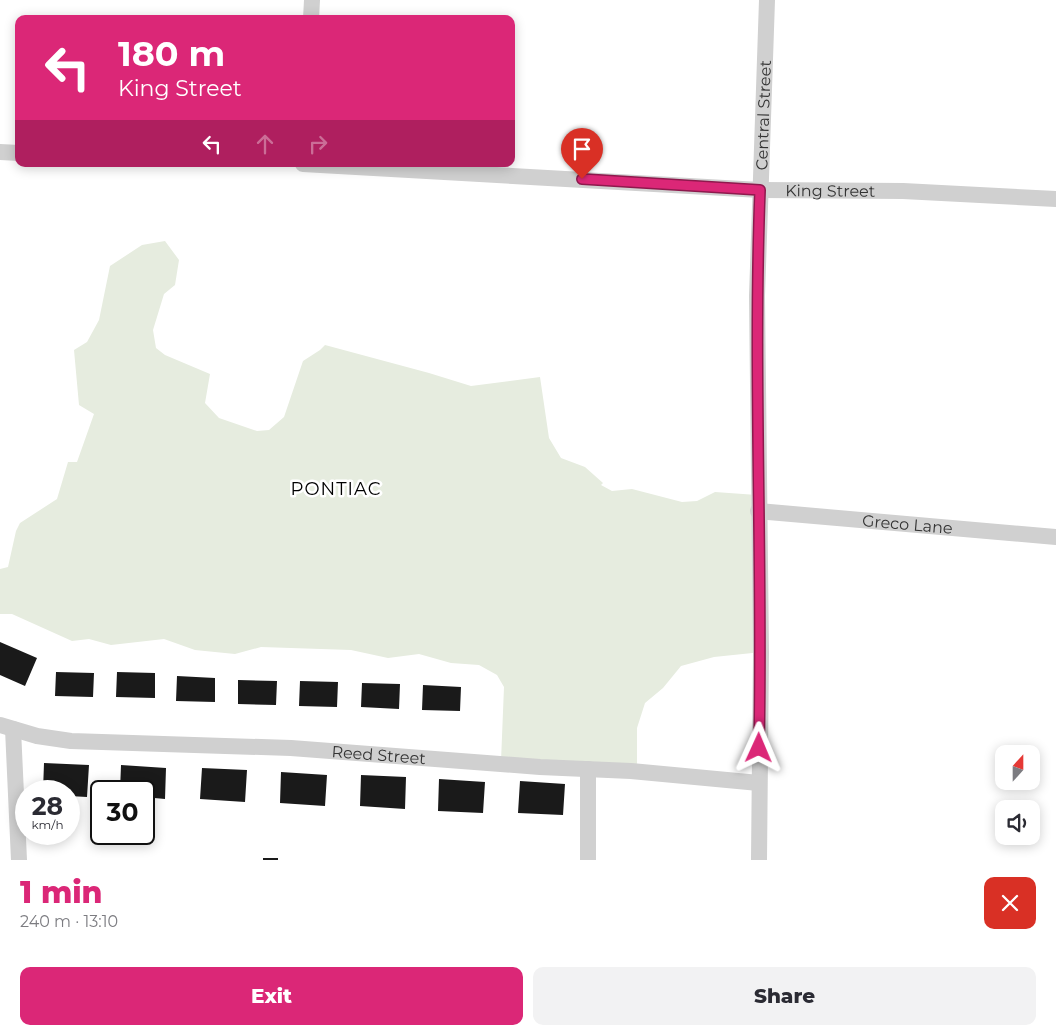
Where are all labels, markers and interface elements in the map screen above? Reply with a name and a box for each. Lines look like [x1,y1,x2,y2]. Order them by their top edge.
text: 180 m [118,32,225,75]
icon: left [35,35,100,100]
street label: Central Street [752,59,774,170]
text: King Street [118,75,242,102]
pin [561,128,603,179]
icon: left [198,130,226,158]
icon: ahead [251,130,279,158]
icon: right [304,130,332,158]
icon: arrive [568,135,596,163]
street label: King Street [785,181,876,200]
district label: PONTIAC [291,478,381,500]
street label: Greco Lane [861,511,953,537]
position arrow [732,721,784,773]
street label: Reed Street [331,742,427,768]
north arrow [995,745,1040,790]
map controls [995,745,1040,845]
speed limit sign: 30 [90,780,155,845]
text: 28 [32,791,63,821]
button: sound [995,800,1040,845]
text: km/h [31,817,64,832]
text: 1 min [20,874,103,911]
button: close [984,877,1036,929]
text: 240 m · 13:10 [20,912,118,931]
button: Exit [20,967,523,1025]
button: Share [533,967,1036,1025]

